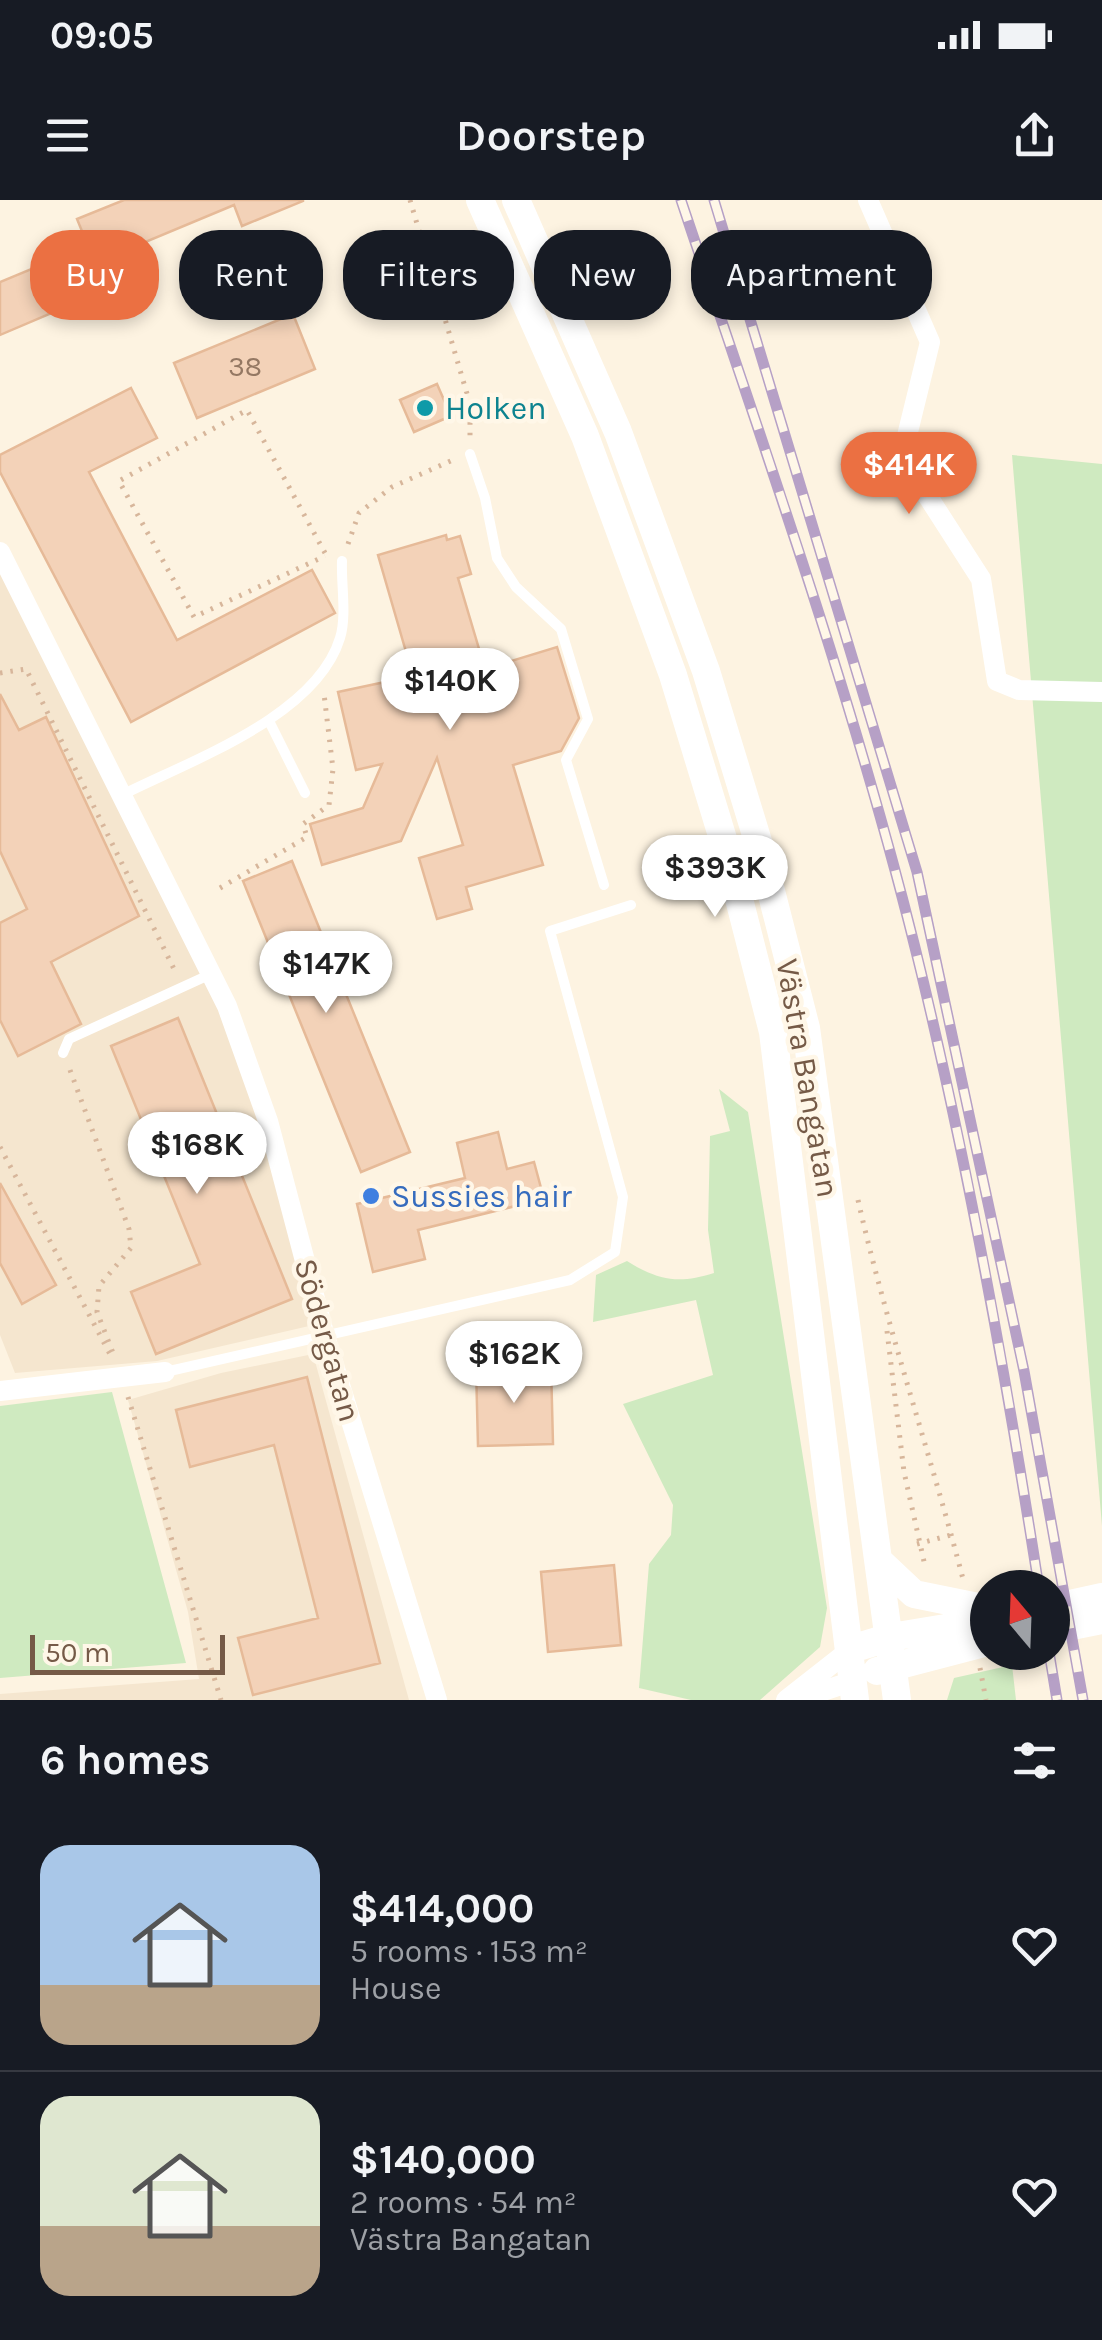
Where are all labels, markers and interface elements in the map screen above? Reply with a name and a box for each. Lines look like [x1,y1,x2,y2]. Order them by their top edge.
text: 09:05 [50,13,154,58]
icon: menu [40,108,95,163]
icon: share [1007,108,1062,163]
text: Doorstep [456,109,646,161]
chip: Buy [30,230,159,320]
chip: Rent [179,230,323,320]
chip: Filters [343,230,514,320]
chip: New [534,230,671,320]
chip: Apartment [691,230,932,320]
house number: 38 [228,350,262,383]
place label: Holken [445,390,547,427]
marker: Holken [414,397,436,419]
pin: $414K [839,432,979,517]
text: $414K [863,446,955,483]
pin: $140K [380,648,520,733]
text: $140K [403,662,497,699]
pin: $393K [645,835,785,920]
text: $393K [664,849,766,886]
pin: $147K [256,931,396,1016]
text: $147K [281,945,371,982]
street label: Västra Bangatan [768,956,847,1200]
pin: $168K [127,1112,267,1197]
text: $168K [150,1126,244,1163]
place label: Sussies hair [391,1178,572,1215]
marker: Sussies hair [360,1185,382,1207]
street label: Södergatan [287,1254,368,1426]
pin: $162K [444,1321,584,1406]
text: $162K [467,1335,561,1372]
north arrow [970,1570,1070,1670]
map controls [970,1570,1070,1670]
scale bar [30,1630,225,1674]
text: 50 m [45,1636,110,1669]
icon: filters [1007,1733,1062,1788]
text: 6 homes [40,1735,210,1785]
text: $414,000 [350,1883,534,1933]
icon: home [120,1885,240,2005]
icon: heart [1007,1918,1062,1973]
text: 5 rooms · 153 m² [350,1933,588,1970]
text: House [350,1970,442,2007]
text: $140,000 [350,2134,536,2184]
icon: home [120,2136,240,2256]
icon: heart [1007,2169,1062,2224]
text: 2 rooms · 54 m² [350,2184,577,2221]
text: Västra Bangatan [350,2221,592,2258]

